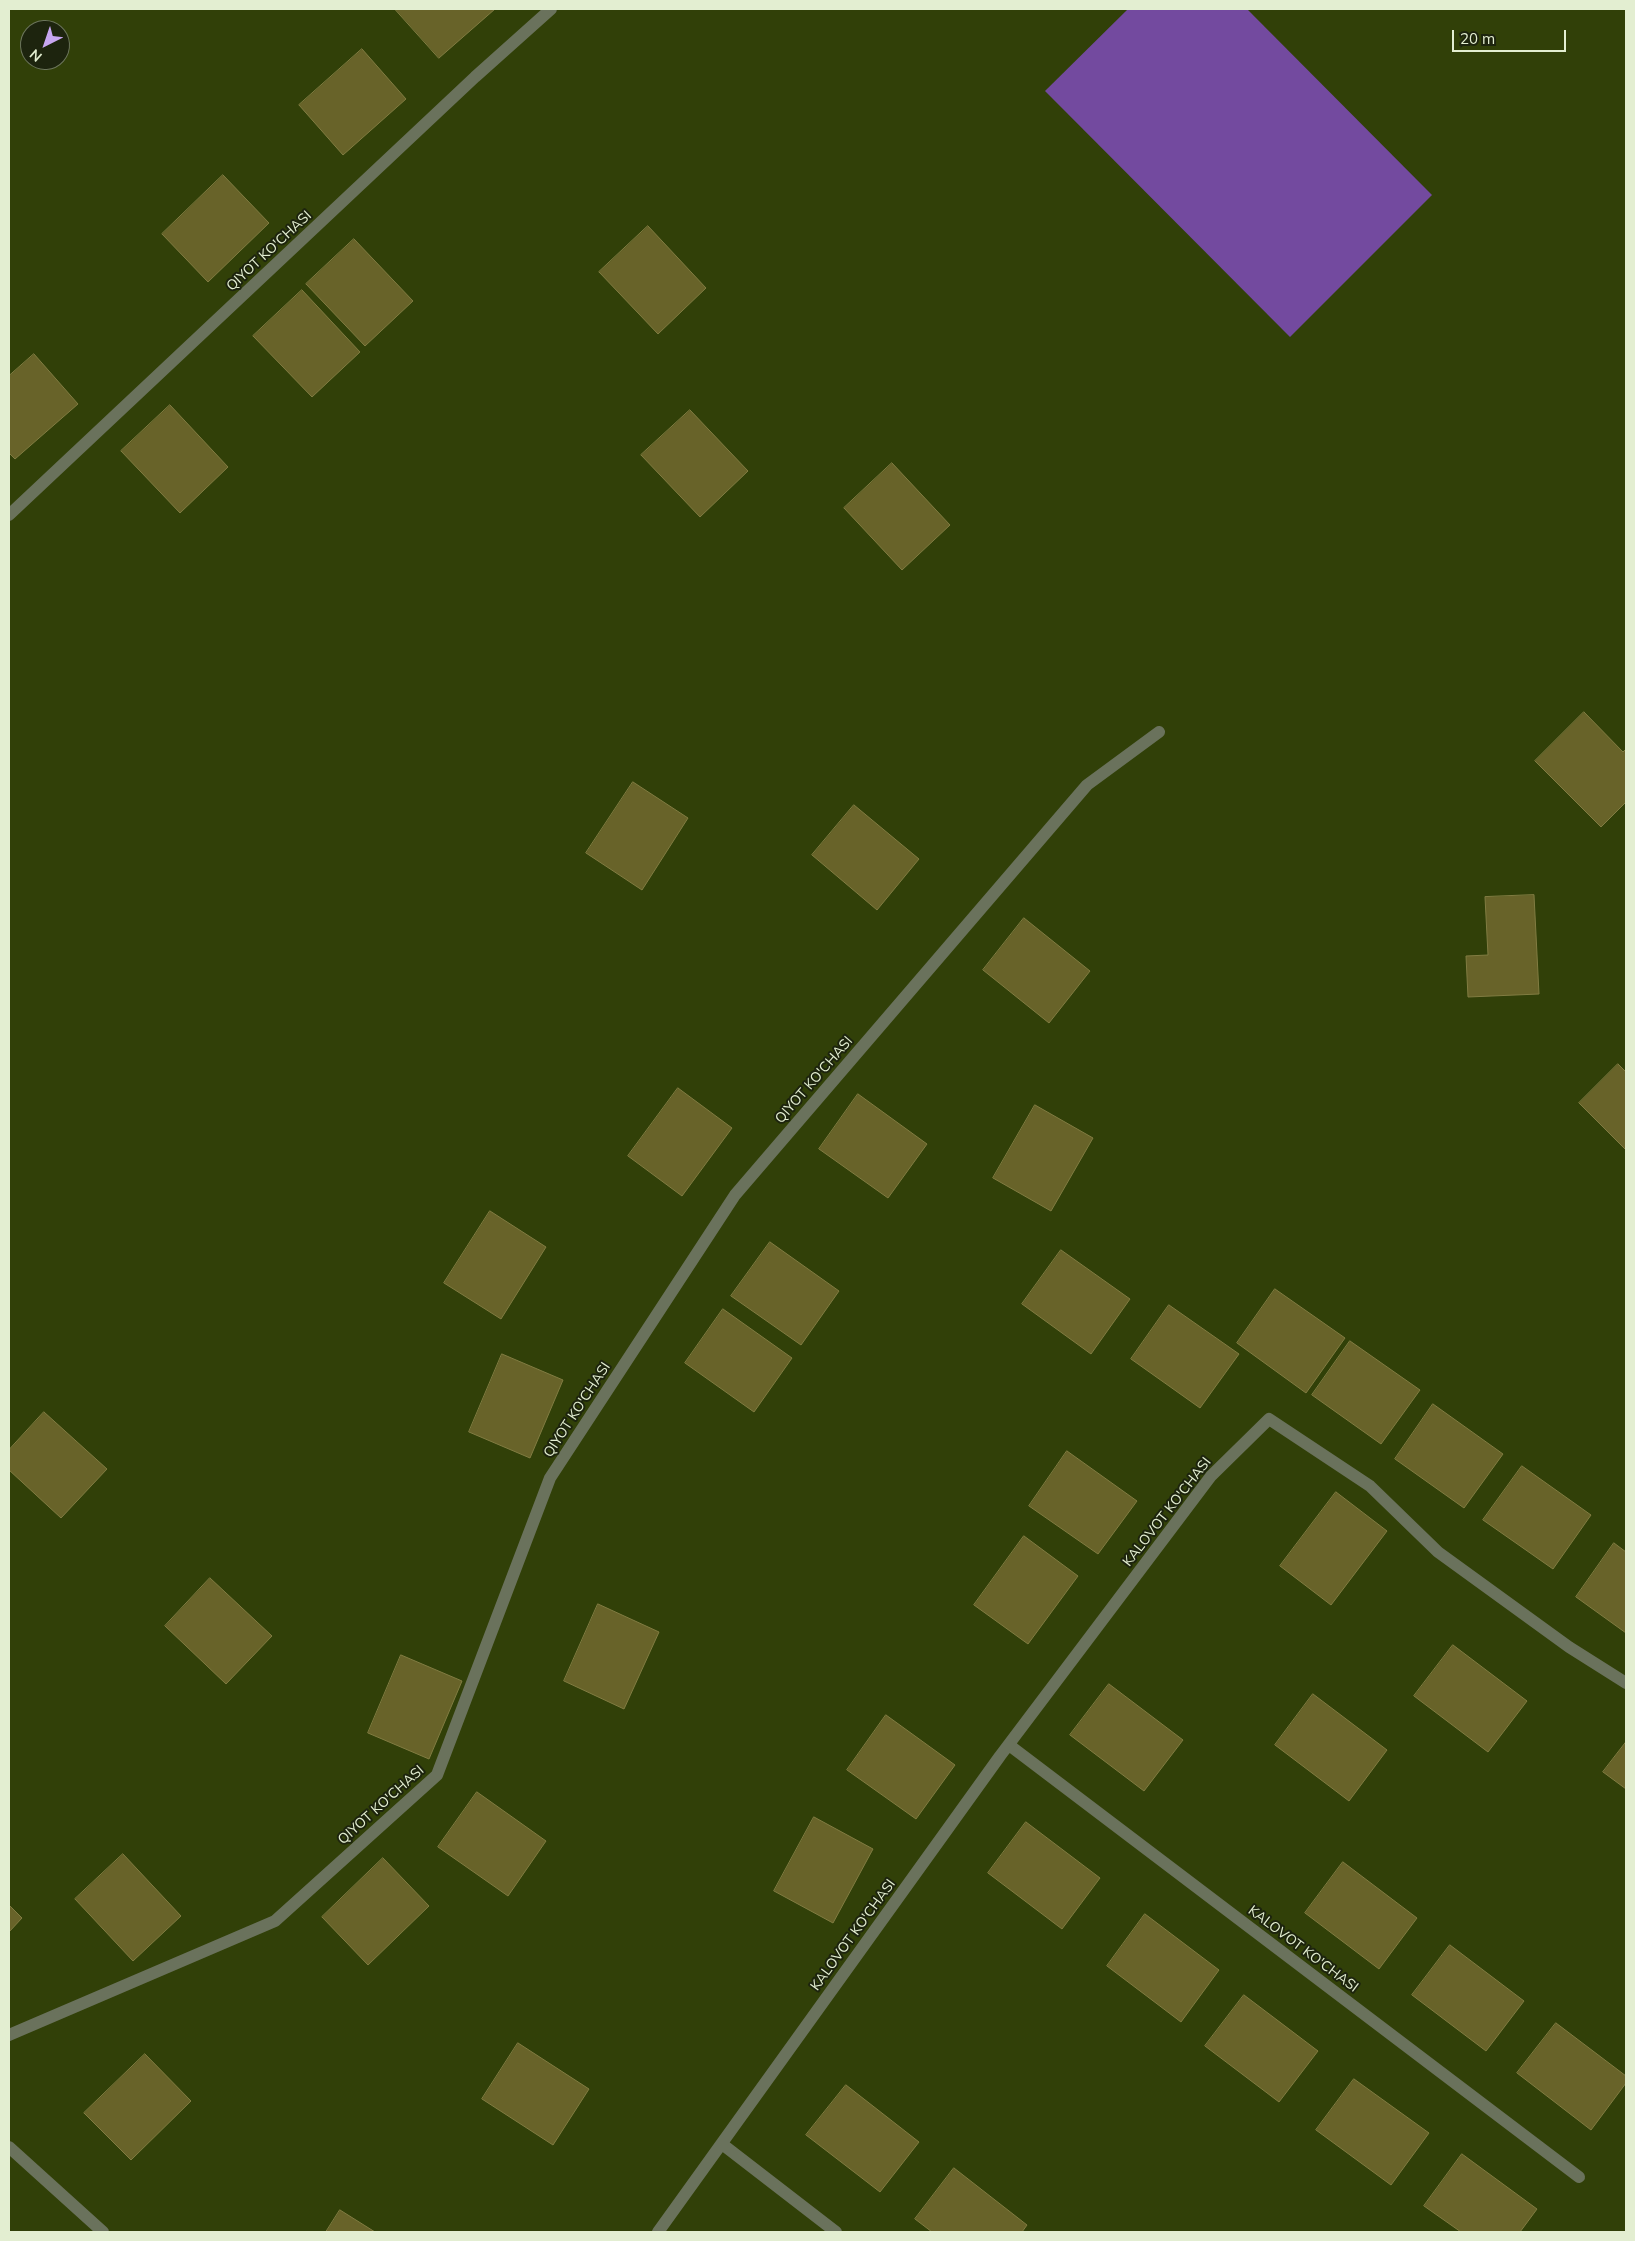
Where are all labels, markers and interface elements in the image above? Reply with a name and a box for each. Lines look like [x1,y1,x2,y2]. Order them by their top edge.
north arrow [20,20,70,70]
scale bar [1455,20,1569,52]
text: 20 m [1460,29,1495,48]
text: N [26,45,46,66]
street label: QIYOT KO'CHASI [223,207,315,295]
street label: QIYOT KO'CHASI [772,1033,856,1127]
street label: QIYOT KO'CHASI [540,1359,614,1461]
street label: KALOVOT KO'CHASI [1119,1454,1215,1570]
street label: QIYOT KO'CHASI [335,1762,427,1848]
street label: KALOVOT KO'CHASI [807,1876,899,1994]
street label: KALOVOT KO'CHASI [1245,1902,1361,1996]

